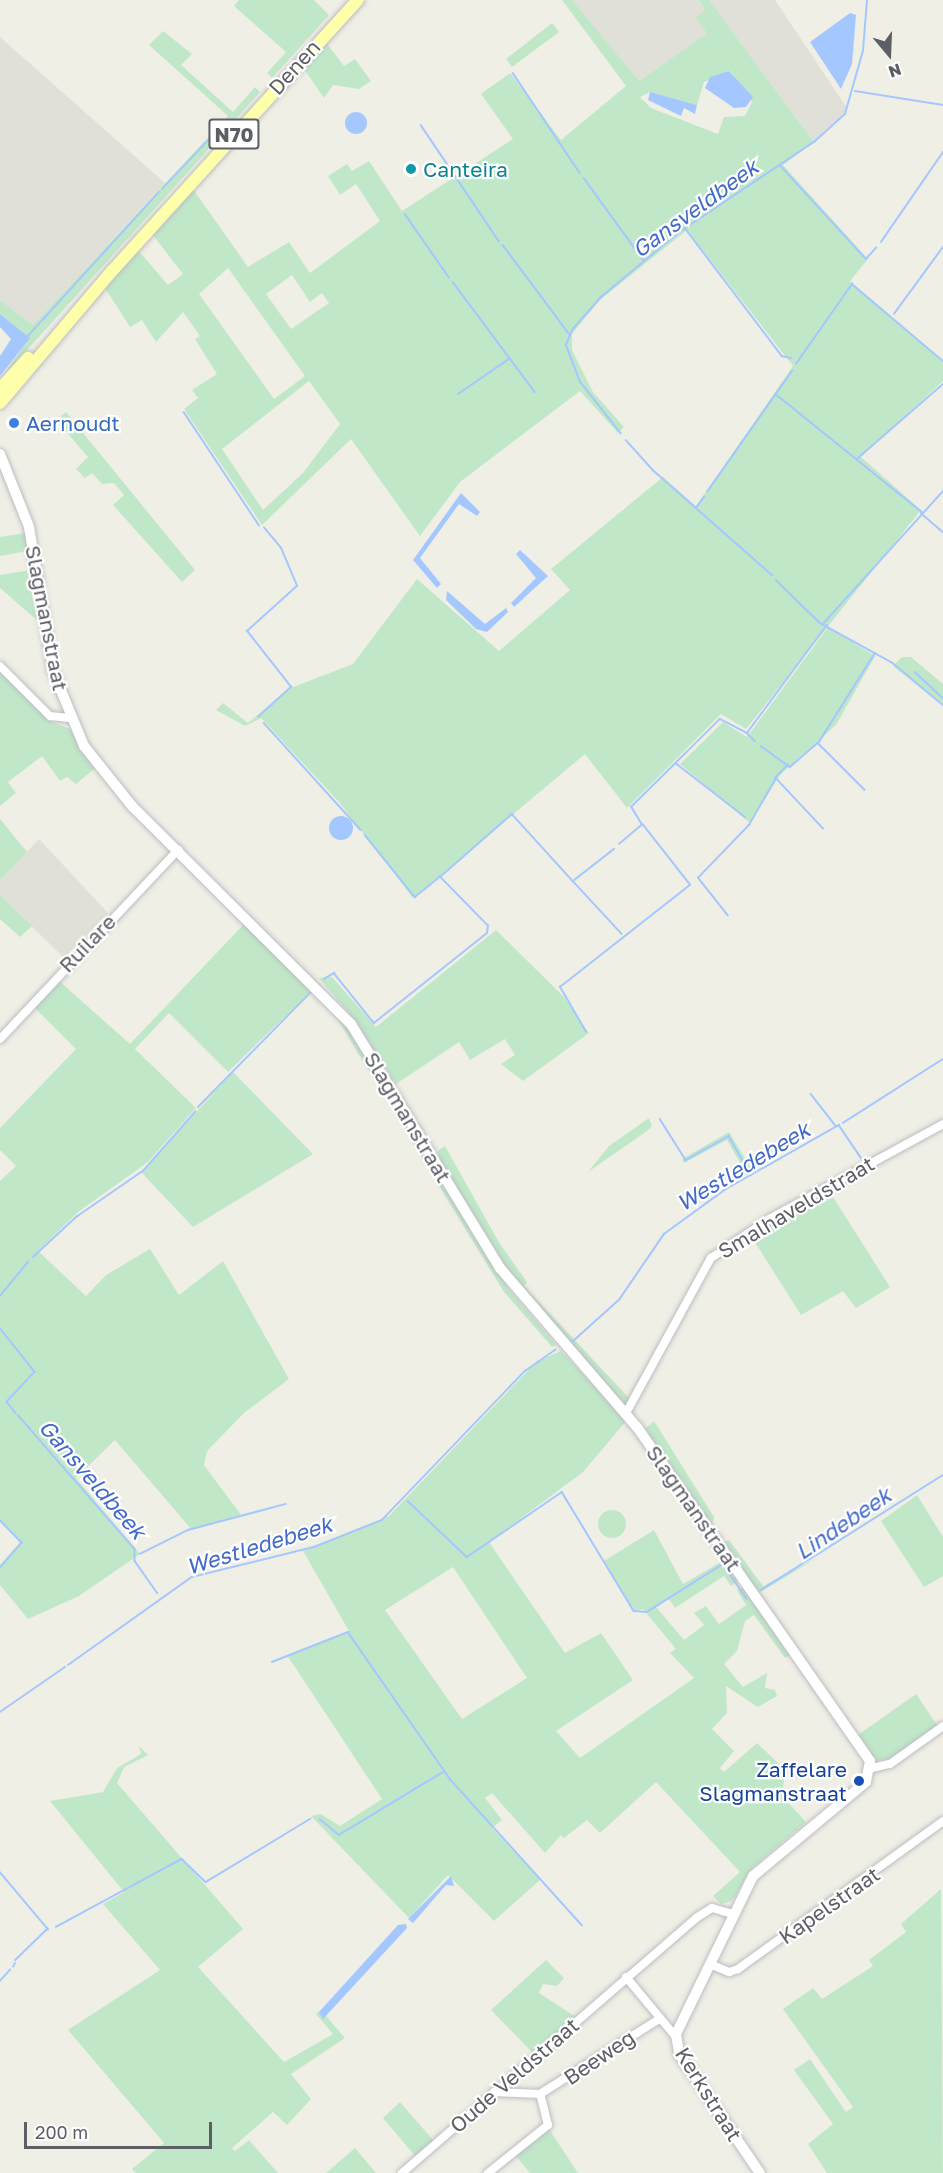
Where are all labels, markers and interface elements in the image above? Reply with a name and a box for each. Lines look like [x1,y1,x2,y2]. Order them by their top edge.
north arrow [859,24,919,84]
street label: Denen [263,34,325,100]
text: N [886,60,904,82]
road number: N70 [207,117,261,151]
water label: Gansveldbeek [627,153,763,263]
place label: Canteira [423,156,508,182]
marker: Canteira [404,162,418,176]
place label: Aernoudt [26,410,120,436]
marker: Aernoudt [7,416,21,430]
street label: Slagmanstraat [21,543,73,693]
street label: Ruilare [53,909,121,977]
street label: Slagmanstraat [359,1047,457,1187]
water label: Westledebeek [672,1116,814,1216]
street label: Smalhaveldstraat [714,1151,878,1263]
water label: Gansveldbeek [34,1414,152,1544]
street label: Slagmanstraat [641,1440,747,1576]
water label: Lindebeek [790,1481,896,1565]
water label: Westledebeek [183,1510,335,1580]
place label: Zaffelare Slagmanstraat [699,1756,847,1806]
marker: Zaffelare Slagmanstraat [852,1774,866,1788]
street label: Kapelstraat [774,1861,884,1949]
street label: Oude Veldstraat [444,2012,584,2138]
street label: Beeweg [559,2024,639,2090]
street label: Kerkstraat [670,2042,748,2146]
scale bar [27,2110,214,2148]
text: 200 m [35,2121,88,2143]

